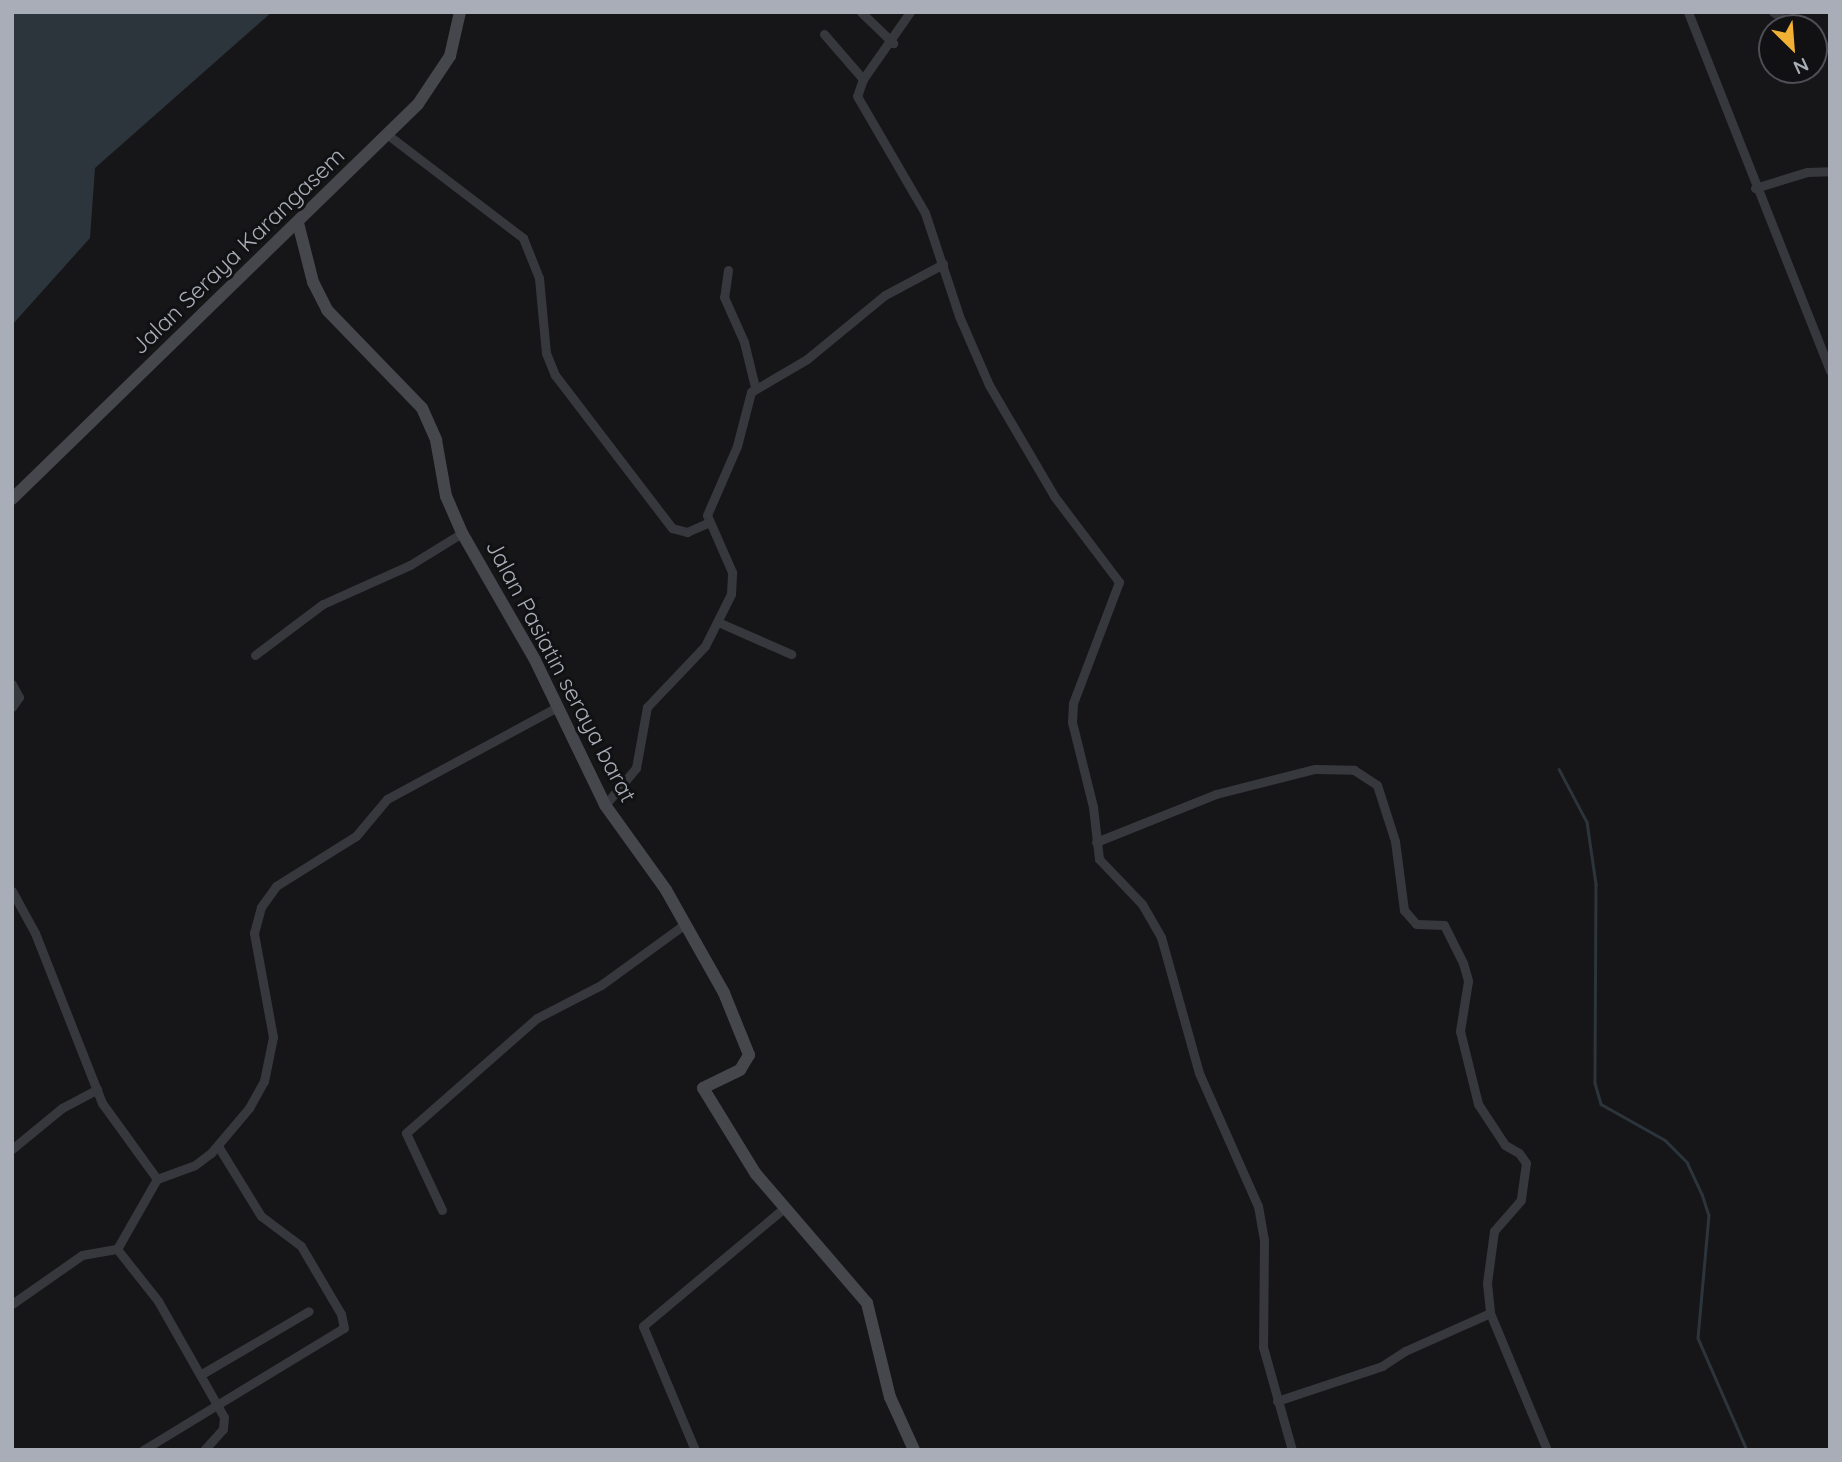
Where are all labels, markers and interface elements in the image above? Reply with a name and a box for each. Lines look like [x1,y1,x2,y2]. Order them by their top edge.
north arrow [1758,14,1828,84]
text: N [1790,52,1812,80]
street label: Jalan Seraya Karangasem [126,142,350,360]
street label: Jalan Pasiatin seraya barat [480,535,642,807]

